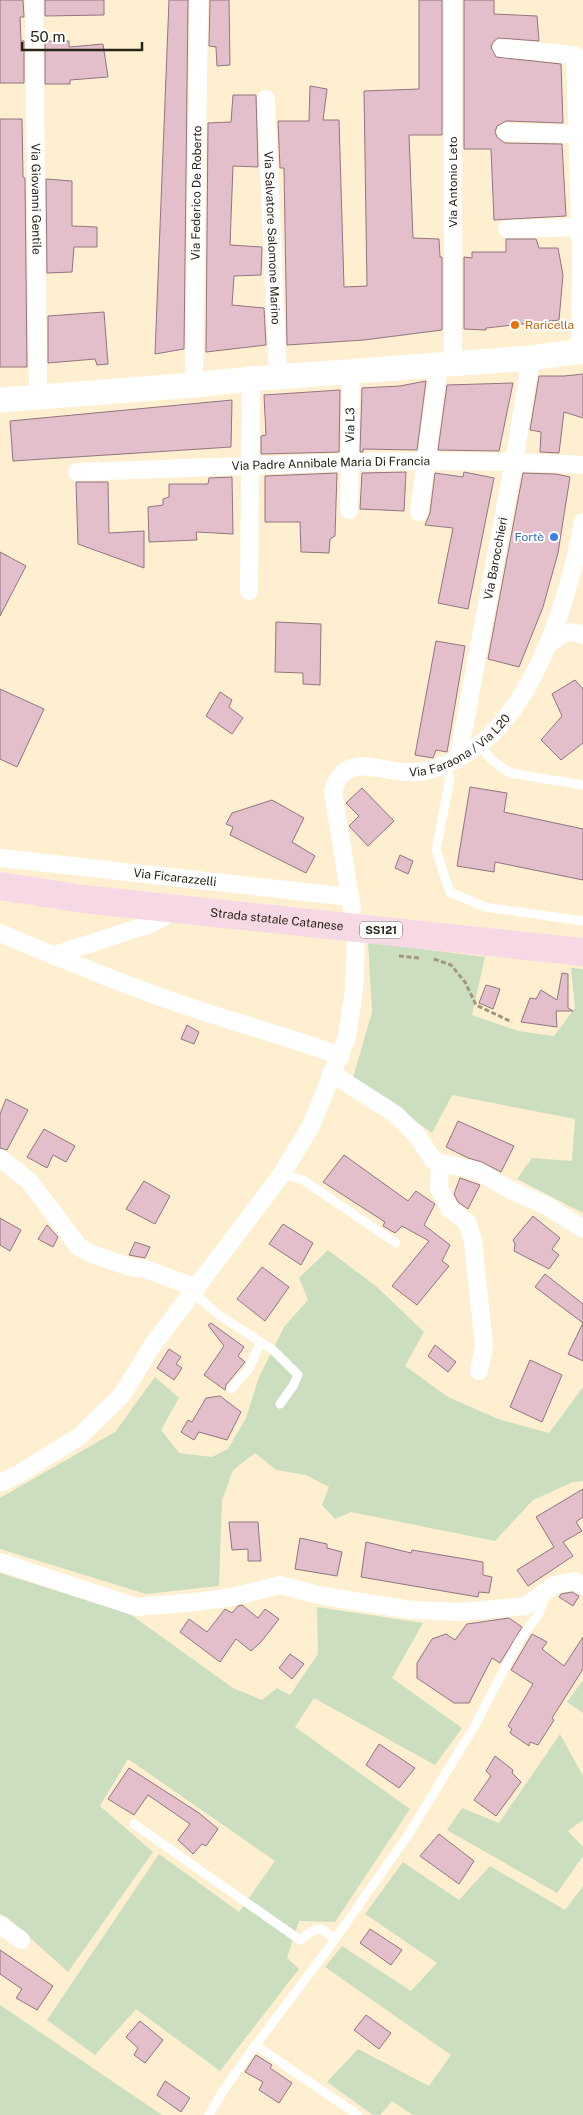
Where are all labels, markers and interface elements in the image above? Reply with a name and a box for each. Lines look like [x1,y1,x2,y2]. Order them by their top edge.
scale bar [22,20,142,52]
text: 50 m [30,28,65,45]
street label: Via Federico De Roberto [189,125,204,260]
street label: Via Antonio Leto [446,136,460,228]
street label: Via Giovanni Gentile [28,143,44,255]
street label: Via Salvatore Salomone Marino [261,151,283,325]
place label: Raricella [525,318,574,332]
marker: Raricella [509,319,521,331]
street label: Via L3 [343,407,357,443]
street label: Via Padre Annibale Maria Di Francia [231,454,430,473]
street label: Via Barocchieri [481,516,510,601]
place label: Fortè [514,530,544,544]
marker: Fortè [548,531,560,543]
street label: Via Faraona / Via L20 [409,711,513,780]
street label: Via Ficarazzelli [133,866,217,889]
street label: Strada statale Catanese [210,906,344,934]
road number: SS121 [360,922,402,938]

